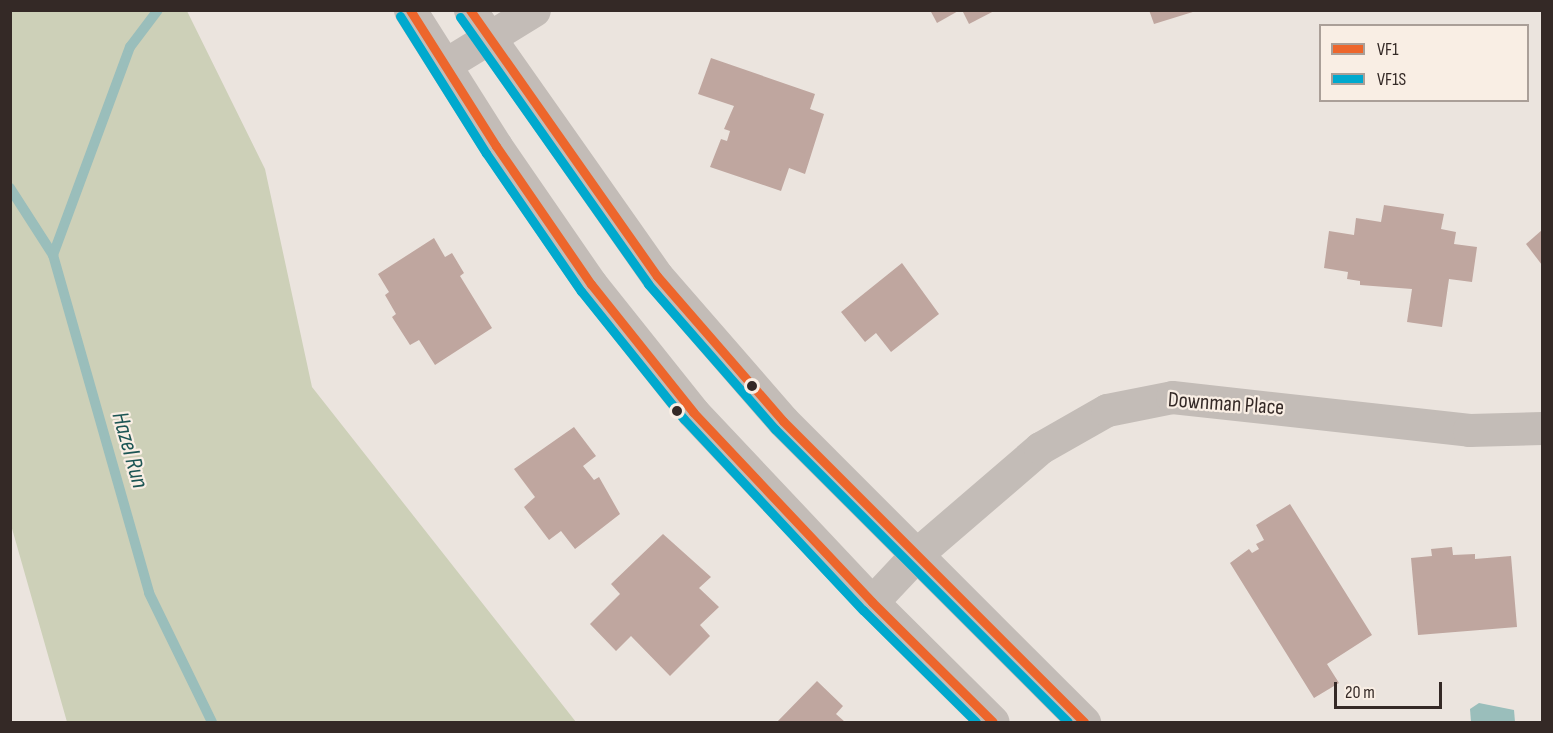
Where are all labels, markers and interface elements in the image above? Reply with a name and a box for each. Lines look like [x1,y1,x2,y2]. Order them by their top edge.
legend [1319,24,1529,102]
text: VF1 [1377,39,1399,60]
text: VF1S [1377,69,1406,90]
unlabelled marker [746,380,758,392]
street label: Downman Place [1167,387,1285,421]
unlabelled marker [671,405,683,417]
water label: Hazel Run [105,409,155,491]
scale bar [1337,670,1445,708]
text: 20 m [1345,682,1375,703]

